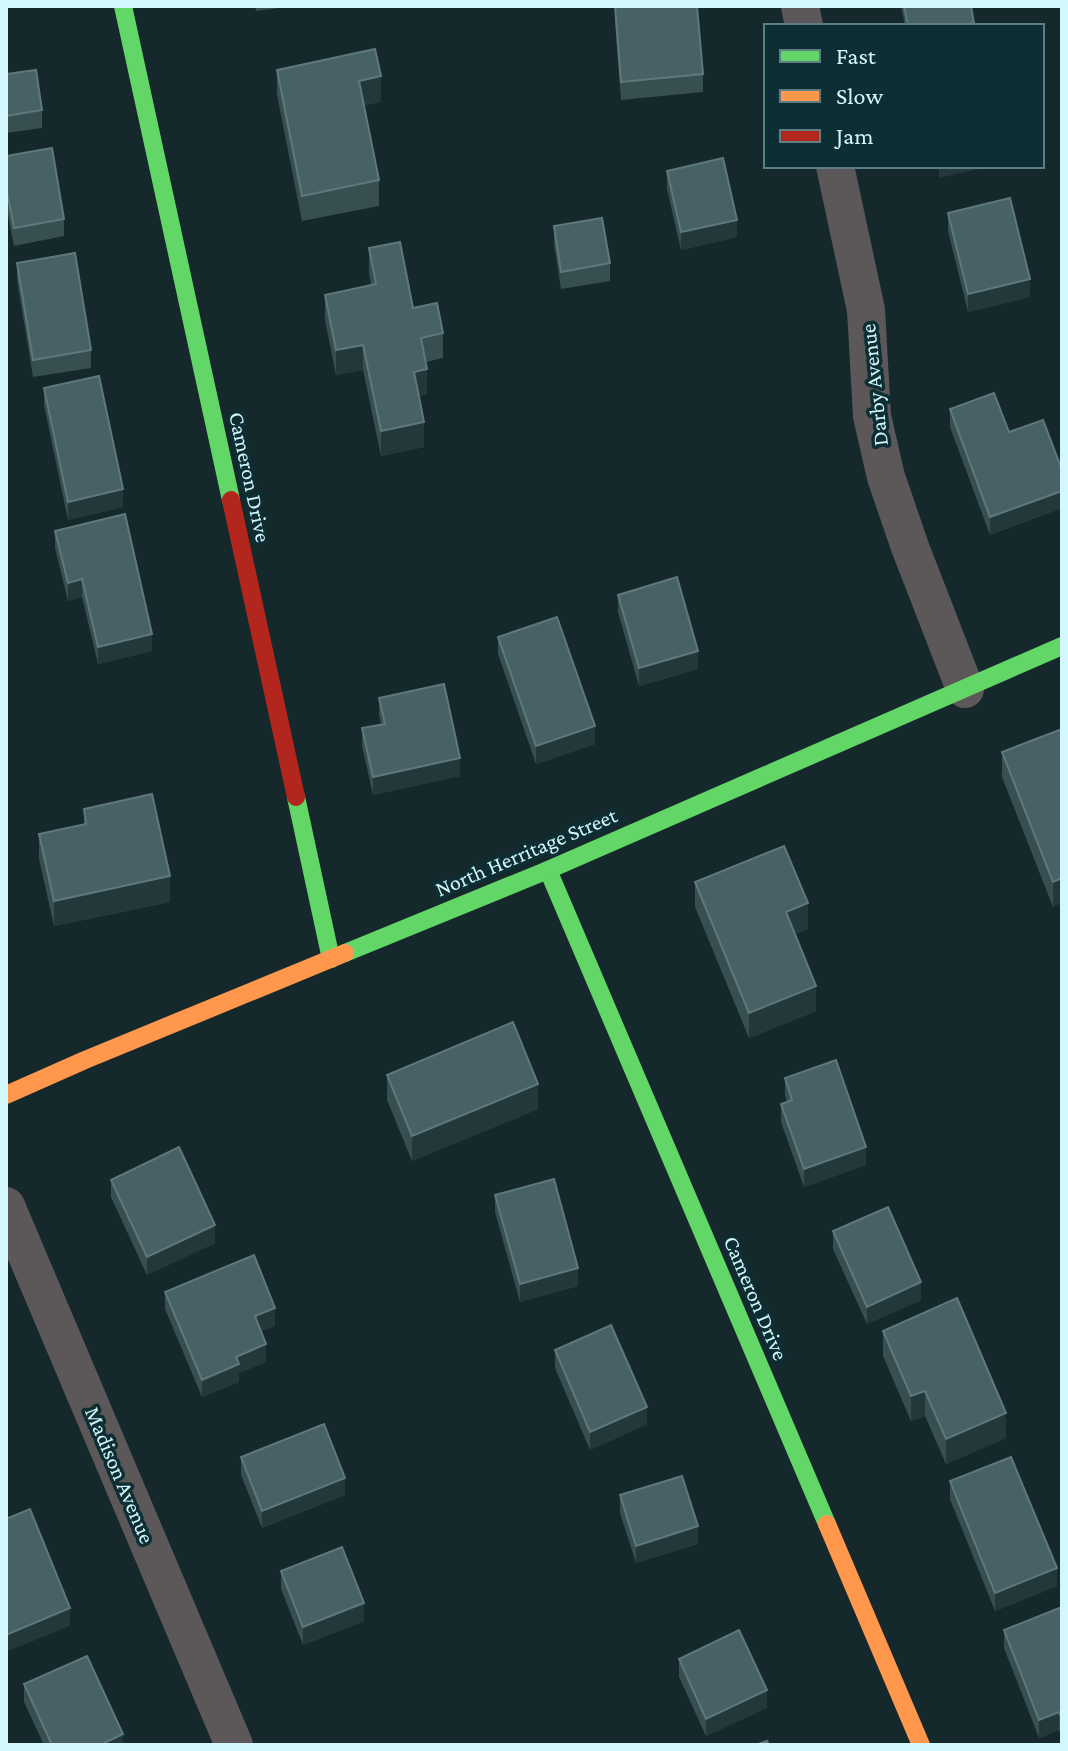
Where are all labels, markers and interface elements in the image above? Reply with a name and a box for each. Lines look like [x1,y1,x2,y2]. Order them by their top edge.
legend [764,24,1044,168]
text: Fast [836,42,877,69]
text: Slow [836,82,883,109]
text: Jam [834,122,874,149]
street label: Darby Avenue [855,323,893,447]
street label: Cameron Drive [224,410,276,544]
street label: North Herritage Street [431,802,621,902]
street label: Cameron Drive [719,1232,793,1364]
street label: Madison Avenue [80,1403,160,1547]

